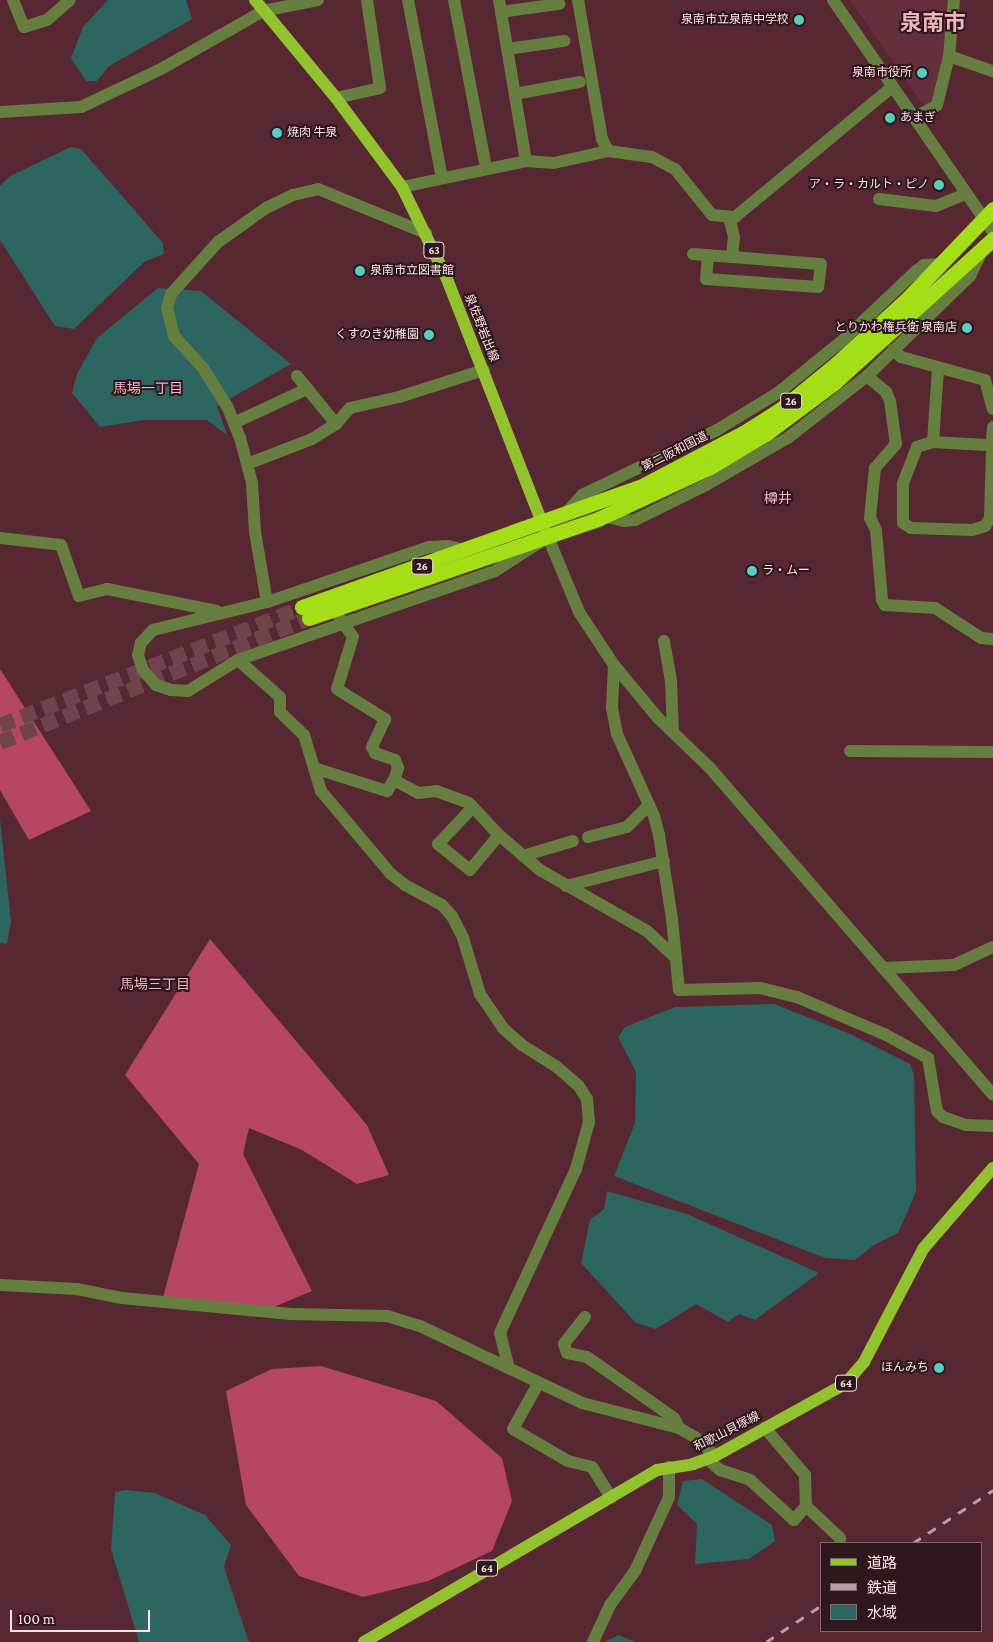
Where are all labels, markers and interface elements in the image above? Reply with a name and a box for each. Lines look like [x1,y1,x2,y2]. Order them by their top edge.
district label: 泉南市 [900,10,966,36]
place label: 泉南市立泉南中学校 [681,13,789,27]
marker: 泉南市立泉南中学校 [793,14,805,26]
place label: 泉南市役所 [852,66,912,80]
marker: 泉南市役所 [916,67,928,79]
place label: あまぎ [900,111,936,125]
marker: あまぎ [884,112,896,124]
place label: 焼肉 牛泉 [287,126,337,140]
marker: 焼肉 牛泉 [271,127,283,139]
place label: ア・ラ・カルト・ピノ [809,178,929,192]
marker: ア・ラ・カルト・ピノ [933,179,945,191]
road number: 63 [423,242,445,258]
place label: 泉南市立図書館 [370,264,454,278]
marker: 泉南市立図書館 [354,265,366,277]
street label: 泉佐野岩出線 [461,292,501,364]
place label: とりかわ権兵衛 泉南店 [835,321,957,335]
marker: とりかわ権兵衛 泉南店 [961,322,973,334]
place label: くすのき幼稚園 [335,328,419,342]
marker: くすのき幼稚園 [423,329,435,341]
district label: 馬場一丁目 [113,380,183,396]
road number: 26 [780,392,802,410]
street label: 第二阪和国道 [640,429,710,475]
district label: 樽井 [764,490,792,506]
road number: 26 [411,558,433,574]
place label: ラ・ムー [762,564,810,578]
marker: ラ・ムー [746,565,758,577]
district label: 馬場三丁目 [120,976,190,992]
place label: ほんみち [881,1361,929,1375]
marker: ほんみち [933,1362,945,1374]
road number: 64 [835,1375,857,1392]
street label: 和歌山貝塚線 [692,1409,762,1455]
legend [820,1542,983,1632]
text: 道路 [867,1555,897,1571]
road number: 64 [476,1560,498,1576]
text: 鉄道 [867,1580,897,1596]
scale bar [12,1600,152,1632]
text: 水域 [867,1605,897,1621]
text: 100 m [18,1611,55,1627]

